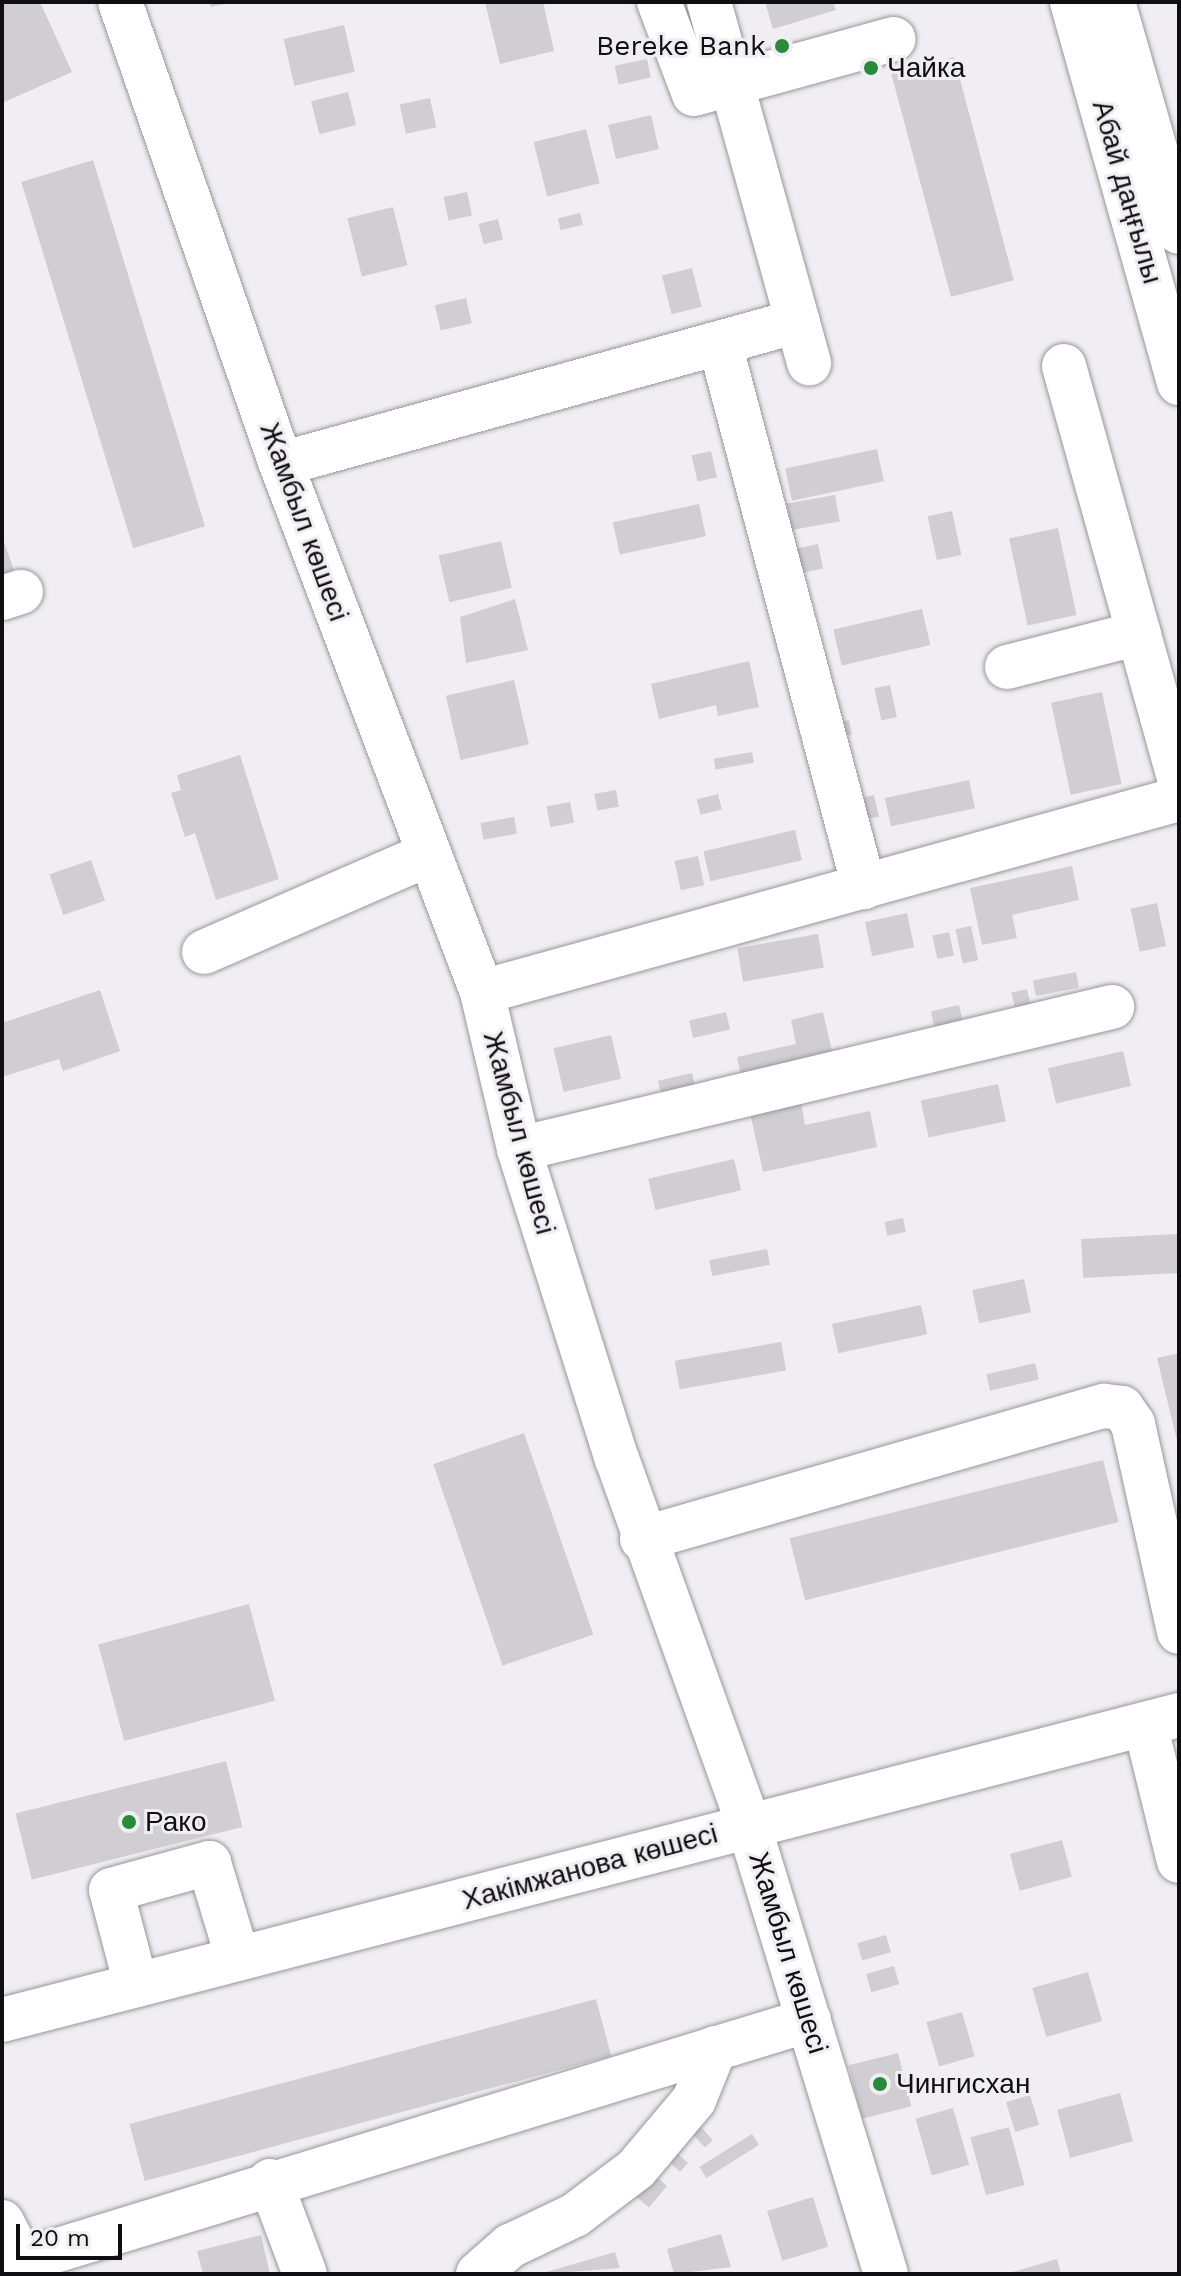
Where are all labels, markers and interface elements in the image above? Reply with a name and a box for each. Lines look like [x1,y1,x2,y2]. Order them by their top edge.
place label: Bereke Bank [596,29,766,63]
marker: Bereke Bank [773,37,791,55]
place label: Чайка [887,51,965,85]
marker: Чайка [862,59,880,77]
street label: Абай даңғылы [1085,97,1169,287]
street label: Жамбыл көшесі [253,418,355,626]
street label: Жамбыл көшесі [476,1028,562,1238]
place label: Рако [145,1805,206,1839]
marker: Рако [120,1813,138,1831]
street label: Хакімжанова көшесі [459,1817,721,1917]
street label: Жамбыл көшесі [741,1848,835,2058]
place label: Чингисхан [896,2067,1030,2101]
marker: Чингисхан [871,2075,889,2093]
scale bar [20,2208,126,2258]
text: 20 m [30,2224,90,2252]

